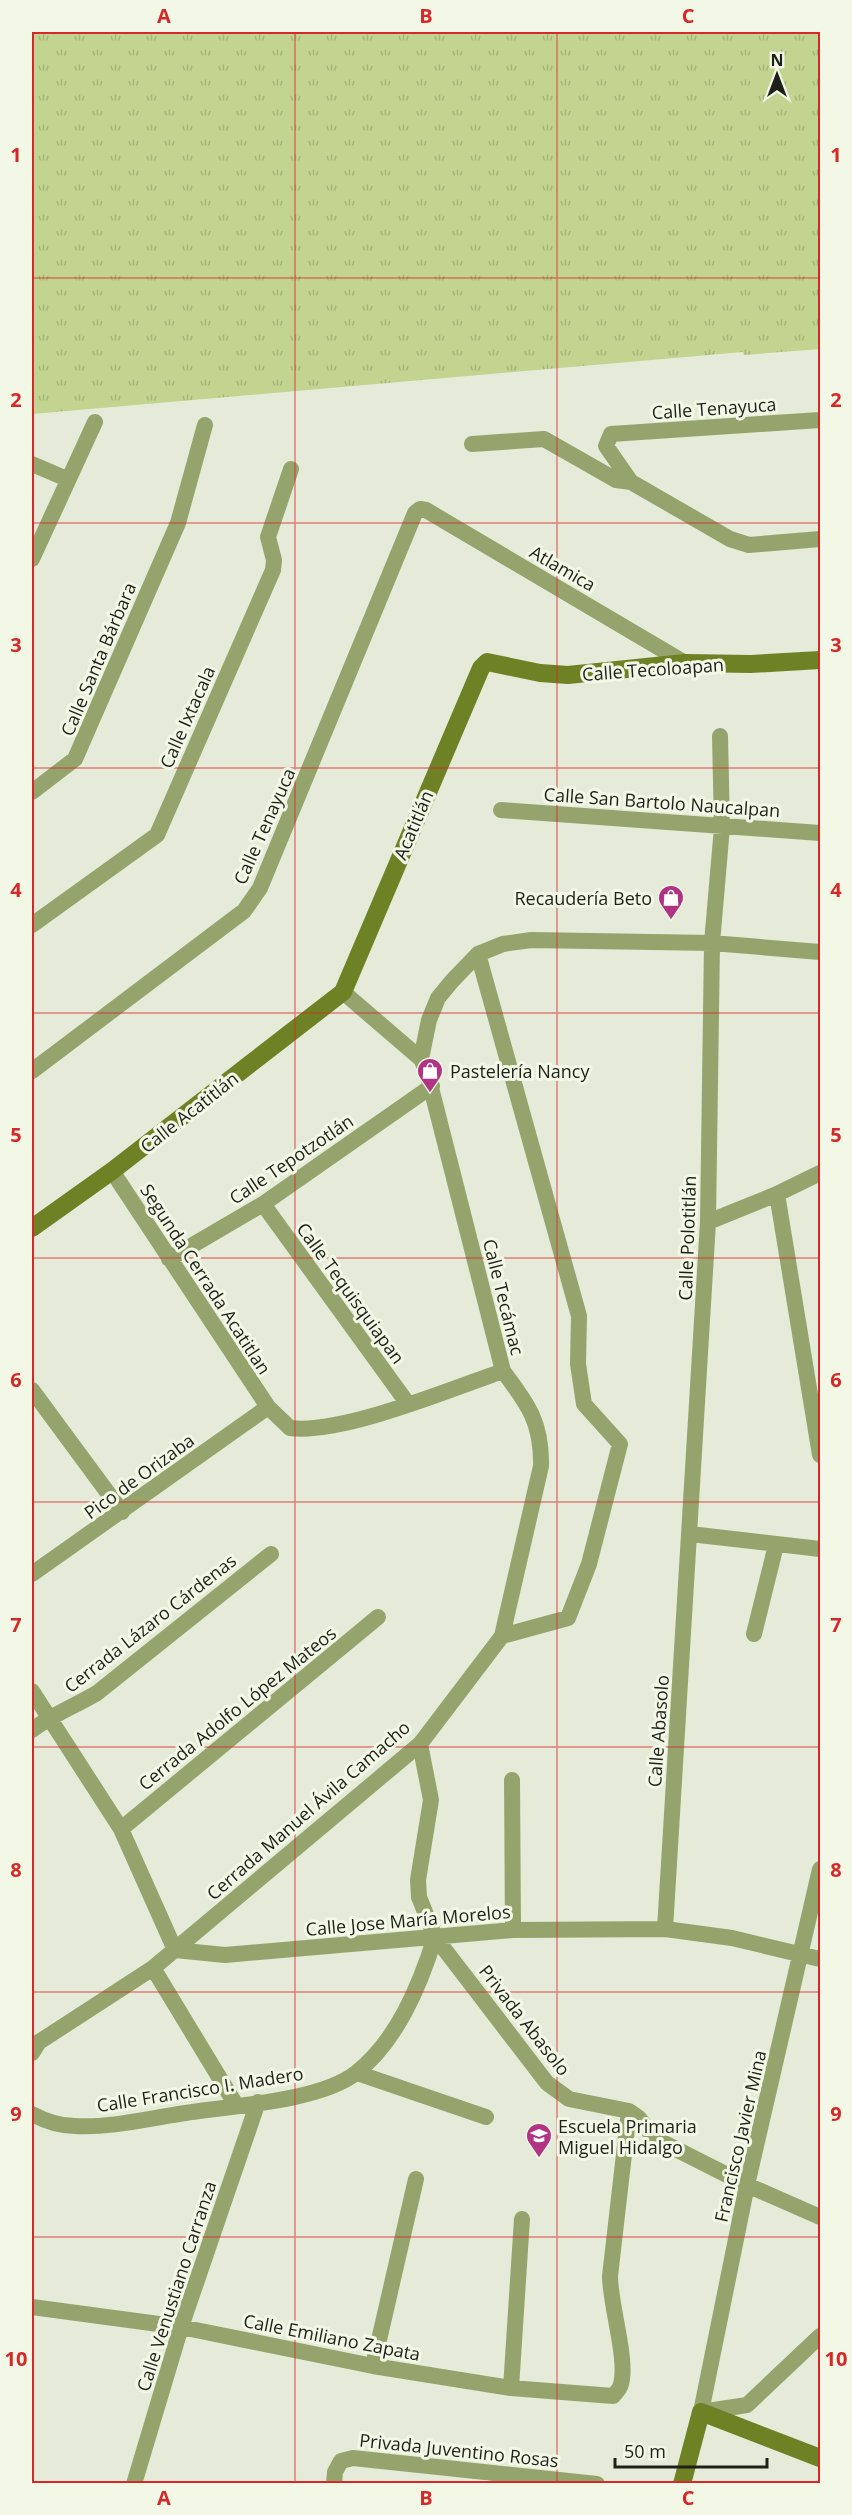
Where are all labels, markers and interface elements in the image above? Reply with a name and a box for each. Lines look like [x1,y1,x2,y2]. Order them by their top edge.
text: A [157,2,171,29]
text: B [419,2,433,29]
text: C [682,2,695,29]
north arrow [747,45,807,105]
text: N [770,49,784,71]
text: 1 [10,141,22,168]
text: 1 [830,141,842,168]
text: 2 [10,386,22,413]
text: 2 [830,386,842,413]
street label: Calle Tenayuca [651,392,777,424]
street label: Atlamica [526,540,600,596]
street label: Calle Santa Bárbara [55,579,141,739]
text: 3 [10,631,22,658]
text: 3 [830,631,842,658]
street label: Calle Tecoloapan [581,652,725,686]
street label: Calle Ixtacala [154,662,220,772]
street label: Calle Tenayuca [228,764,300,888]
street label: Calle San Bartolo Naucalpan [543,782,781,822]
street label: Acatitlán [388,787,438,863]
text: 4 [10,876,22,903]
text: 4 [830,876,842,903]
shop icon: Recaudería Beto [656,883,686,921]
place label: Recaudería Beto [514,886,652,910]
shop icon: Pastelería Nancy [415,1056,445,1094]
place label: Pastelería Nancy [450,1059,590,1083]
street label: Calle Acatitlán [135,1066,243,1158]
street label: Calle Tepotzotlán [224,1109,358,1209]
text: 5 [10,1121,22,1148]
text: 5 [830,1121,842,1148]
street label: Calle Polotitlán [673,1175,701,1301]
street label: Segunda Cerrada Acatitlan [135,1179,277,1379]
street label: Calle Tequisquiapan [292,1218,410,1368]
street label: Calle Tecámac [478,1236,530,1358]
text: 6 [10,1366,22,1393]
text: 6 [830,1366,842,1393]
street label: Pico de Orizaba [79,1428,199,1524]
street label: Cerrada Lázaro Cárdenas [59,1548,241,1698]
text: 7 [10,1611,22,1638]
text: 7 [830,1611,842,1638]
street label: Cerrada Adolfo López Mateos [133,1621,341,1795]
street label: Calle Abasolo [642,1674,674,1788]
street label: Cerrada Manuel Ávila Camacho [201,1715,415,1905]
text: 8 [10,1856,22,1883]
text: 8 [830,1856,842,1883]
street label: Calle Jose María Morelos [305,1899,511,1941]
street label: Privada Abasolo [474,1960,576,2080]
street label: Francisco Javier Mina [709,2048,771,2224]
street label: Calle Francisco I. Madero [95,2061,305,2117]
text: 9 [10,2100,22,2127]
text: 9 [830,2100,842,2127]
place label: Escuela Primaria Miguel Hidalgo [558,2114,697,2159]
school or university icon: Escuela Primaria Miguel Hidalgo [524,2121,554,2159]
street label: Calle Venustiano Carranza [131,2178,221,2394]
street label: Calle Emiliano Zapata [241,2308,423,2366]
text: 10 [5,2345,27,2372]
text: 10 [825,2345,847,2372]
street label: Privada Juventino Rosas [358,2428,560,2472]
scale bar [615,2431,766,2469]
text: 50 m [624,2439,666,2463]
text: A [157,2484,171,2511]
text: B [419,2484,433,2511]
text: C [682,2484,695,2511]

